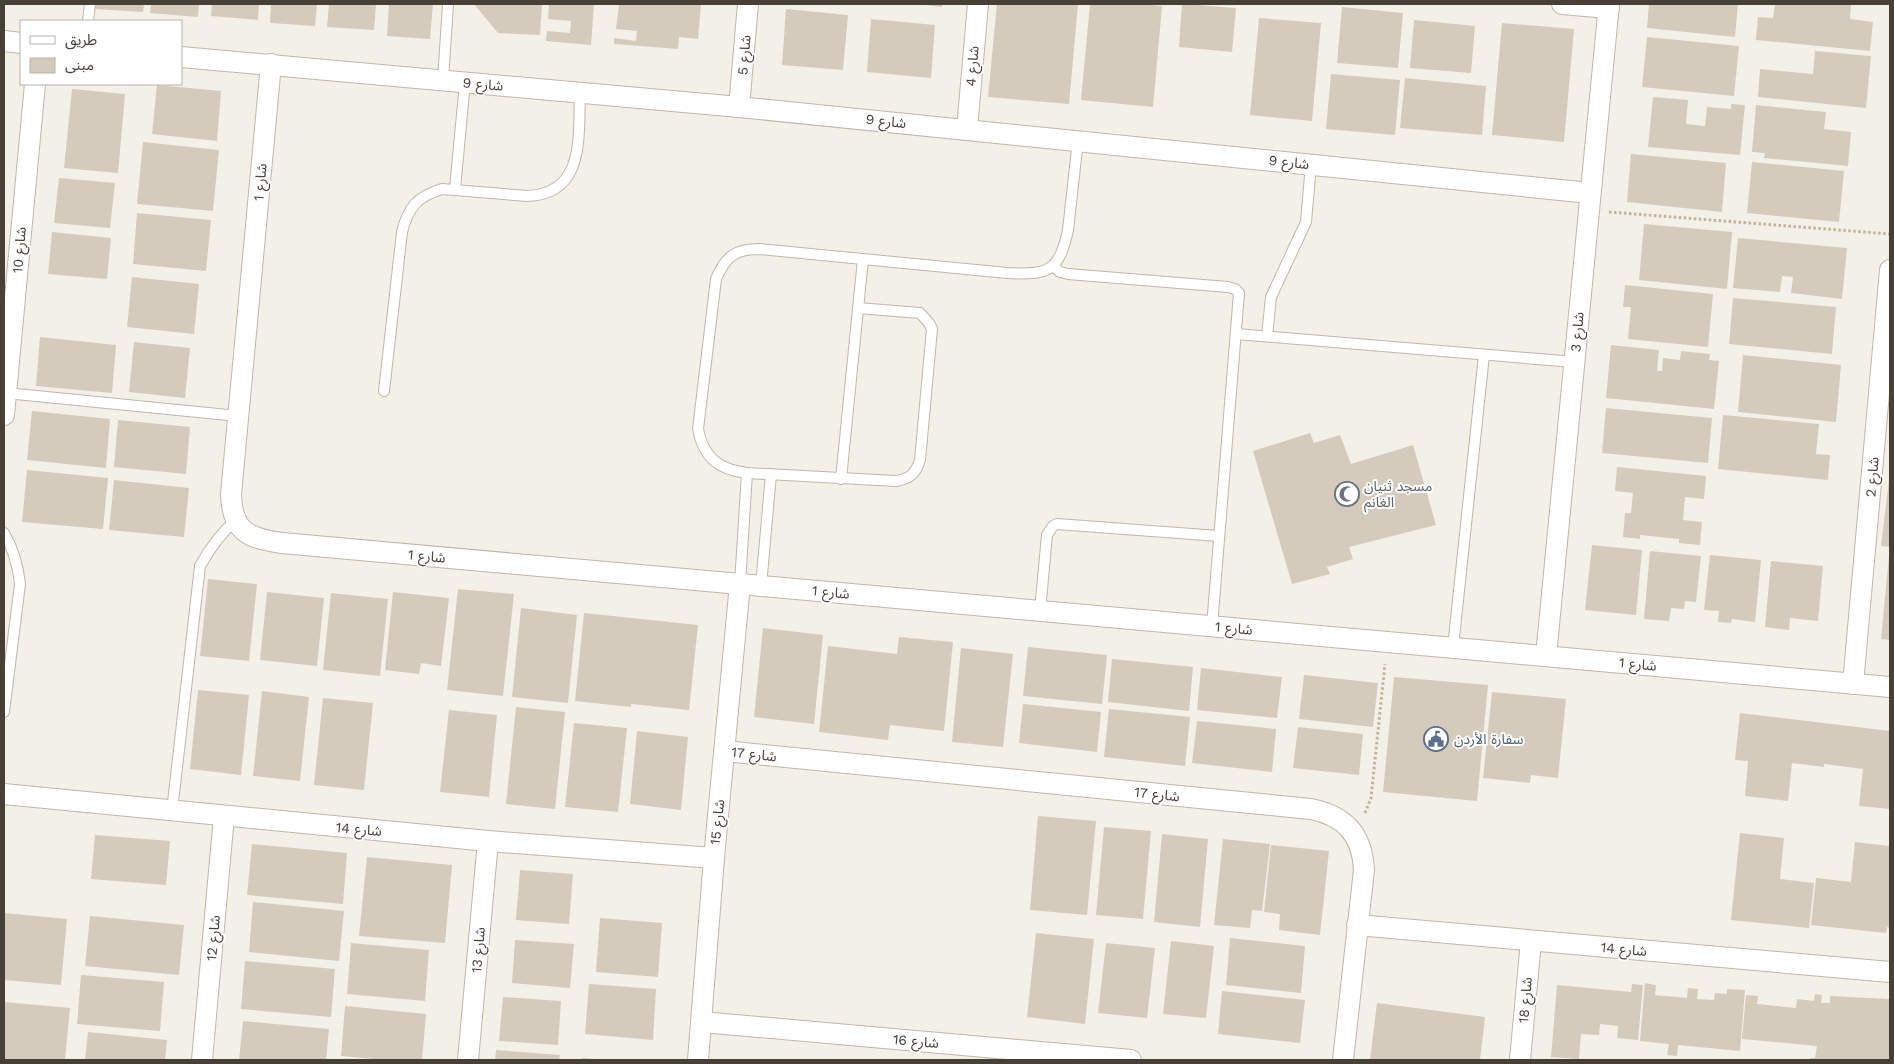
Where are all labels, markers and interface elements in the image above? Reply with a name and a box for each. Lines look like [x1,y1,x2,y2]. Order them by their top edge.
legend [20,20,182,85]
text: طريق [65,31,97,50]
street label: شارع 5 [734,34,757,76]
street label: شارع 4 [962,45,985,87]
text: مبنى [65,56,94,74]
street label: شارع 9 [462,74,504,97]
street label: شارع 9 [865,111,907,134]
street label: شارع 9 [1268,152,1310,175]
street label: شارع 1 [250,163,273,202]
street label: شارع 10 [9,226,32,274]
street label: شارع 3 [1567,311,1590,353]
street label: شارع 2 [1862,456,1885,498]
place label: مسجد ثنيان الغانم [1364,478,1432,513]
mosque icon: مسجد ثنيان الغانم [1334,481,1360,507]
street label: شارع 1 [407,546,446,569]
street label: شارع 1 [811,582,850,605]
street label: شارع 1 [1214,618,1253,641]
street label: شارع 1 [1618,654,1657,677]
public building icon: سفارة الأردن [1423,726,1449,752]
place label: سفارة الأردن [1454,731,1523,748]
street label: شارع 17 [730,744,777,767]
street label: شارع 17 [1133,784,1180,807]
street label: شارع 15 [707,798,730,846]
street label: شارع 14 [335,819,383,842]
street label: شارع 12 [203,915,226,962]
street label: شارع 13 [468,927,491,974]
street label: شارع 14 [1600,939,1648,962]
street label: شارع 18 [1515,976,1538,1024]
street label: شارع 16 [892,1031,940,1054]

